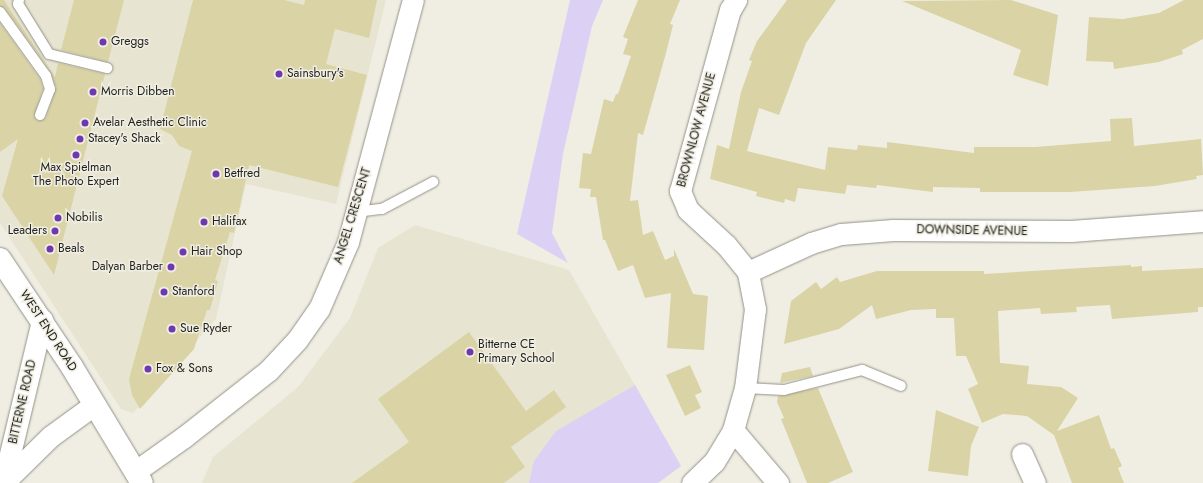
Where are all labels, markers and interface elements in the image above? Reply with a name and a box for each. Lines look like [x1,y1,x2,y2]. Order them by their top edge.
place label: Greggs [111,35,149,49]
marker: Greggs [98,37,108,47]
place label: Sainsbury's [287,67,344,81]
marker: Sainsbury's [274,69,284,79]
street label: BROWNLOW AVENUE [675,71,719,189]
place label: Morris Dibben [101,85,174,99]
marker: Morris Dibben [88,87,98,97]
place label: Avelar Aesthetic Clinic [93,116,207,130]
marker: Avelar Aesthetic Clinic [80,118,90,128]
place label: Stacey's Shack [88,132,161,146]
marker: Stacey's Shack [75,134,85,144]
marker: Max Spielman The Photo Expert [71,150,81,160]
place label: Max Spielman The Photo Expert [33,161,119,189]
street label: ANGEL CRESCENT [332,166,374,266]
place label: Betfred [224,167,260,181]
marker: Betfred [211,169,221,179]
place label: Nobilis [66,211,103,225]
marker: Nobilis [53,213,63,223]
place label: Halifax [212,215,246,229]
marker: Halifax [199,217,209,227]
street label: DOWNSIDE AVENUE [916,223,1028,239]
place label: Leaders [8,224,47,238]
marker: Leaders [50,226,60,236]
place label: Beals [58,242,84,256]
marker: Beals [45,244,55,254]
place label: Hair Shop [191,245,242,259]
marker: Hair Shop [178,247,188,257]
place label: Dalyan Barber [92,260,163,274]
marker: Dalyan Barber [166,262,176,272]
place label: Stanford [172,285,214,299]
marker: Stanford [159,287,169,297]
street label: WEST END ROAD [16,288,80,374]
place label: Sue Ryder [180,322,232,336]
marker: Sue Ryder [167,324,177,334]
place label: Bitterne CE Primary School [478,338,555,366]
marker: Bitterne CE Primary School [465,347,475,357]
street label: BITTERNE ROAD [6,359,40,445]
place label: Fox & Sons [156,362,213,376]
marker: Fox & Sons [143,364,153,374]

